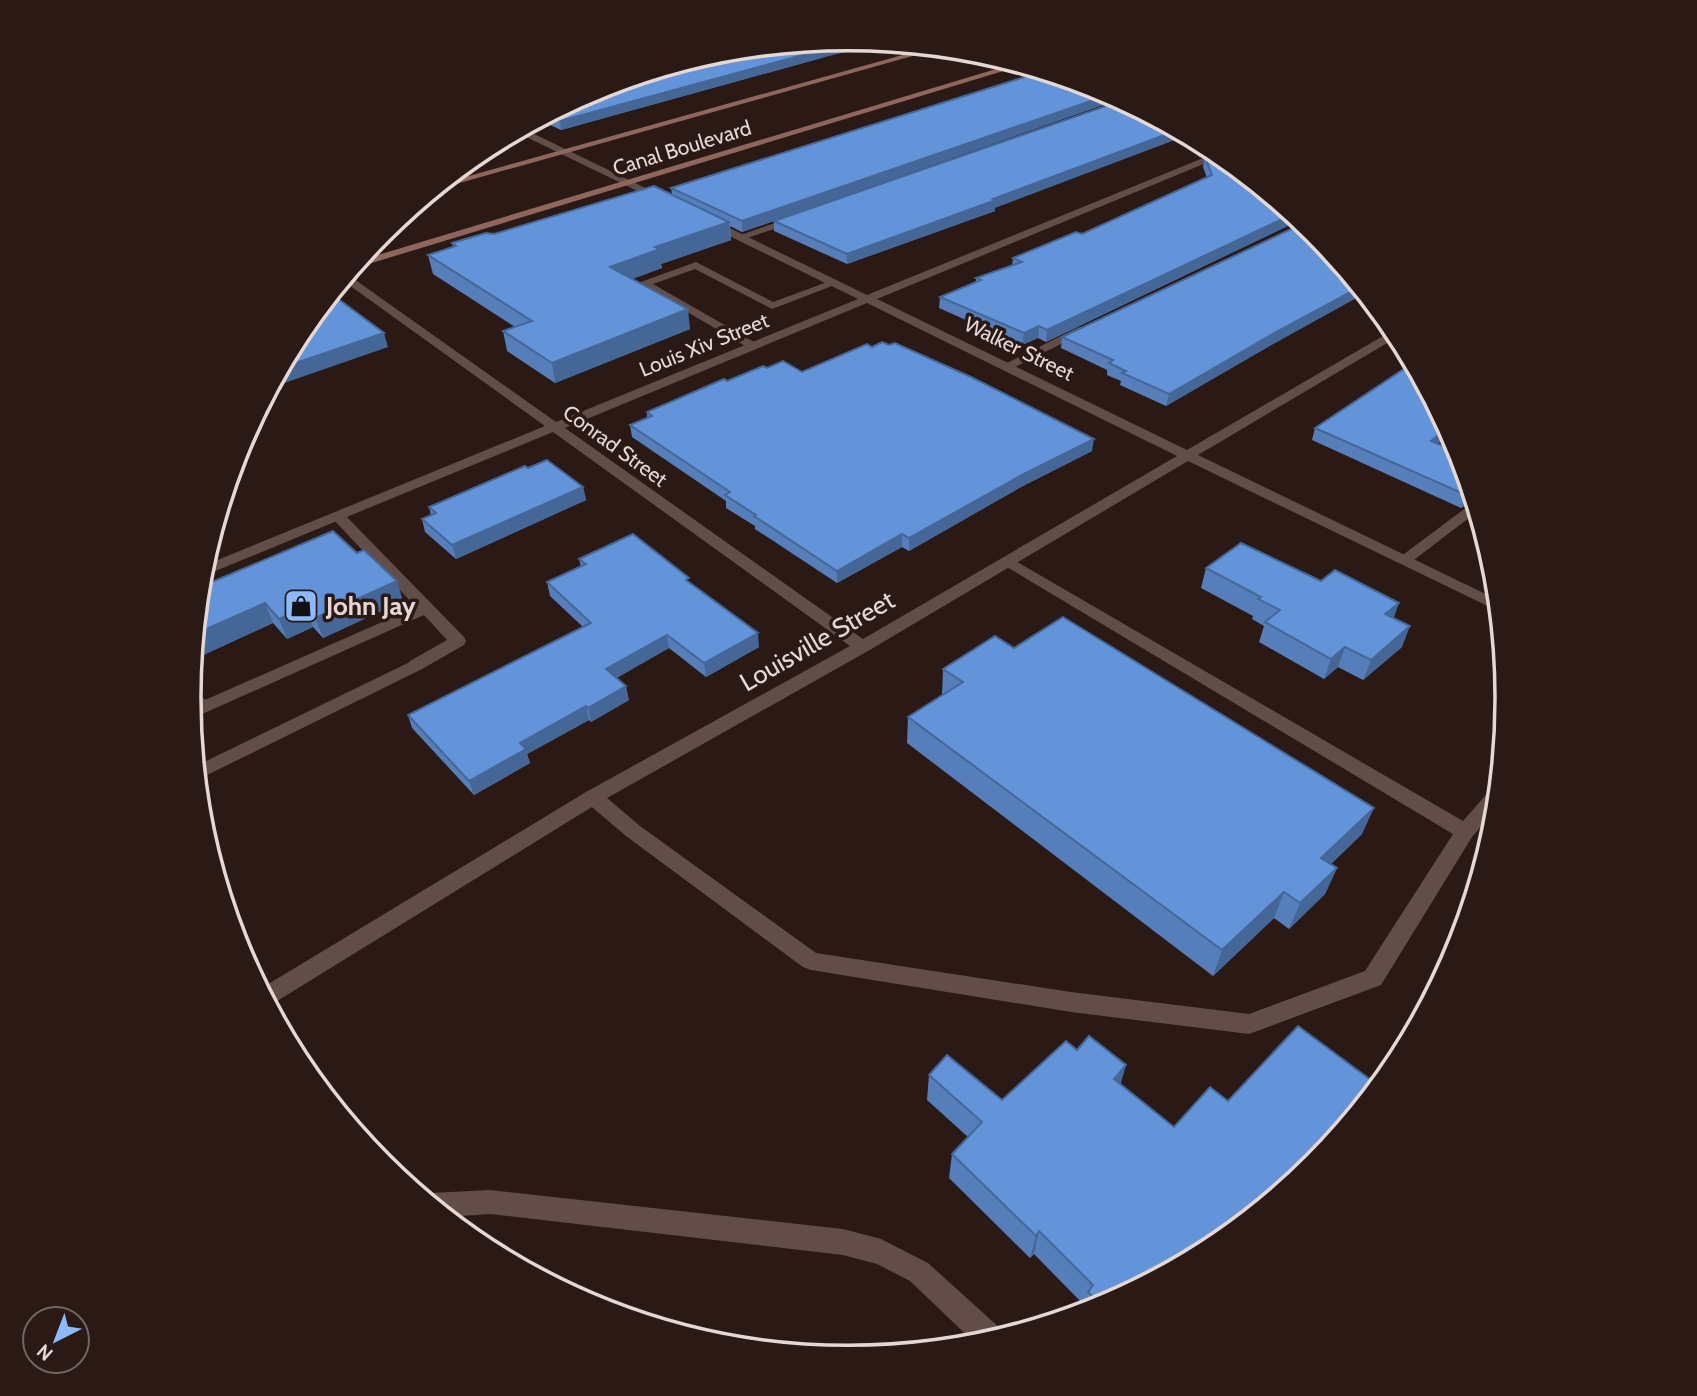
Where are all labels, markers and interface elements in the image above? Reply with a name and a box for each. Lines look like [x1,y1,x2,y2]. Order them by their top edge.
street label: Canal Boulevard [610,115,754,180]
street label: Louis Xiv Street [636,307,772,382]
street label: Walker Street [960,311,1078,386]
street label: Conrad Street [558,399,672,492]
street label: Louisville Street [734,584,900,698]
shop icon: John Jay [282,587,320,625]
place label: John Jay [325,590,416,622]
north arrow [21,1305,91,1375]
text: N [32,1339,58,1365]

